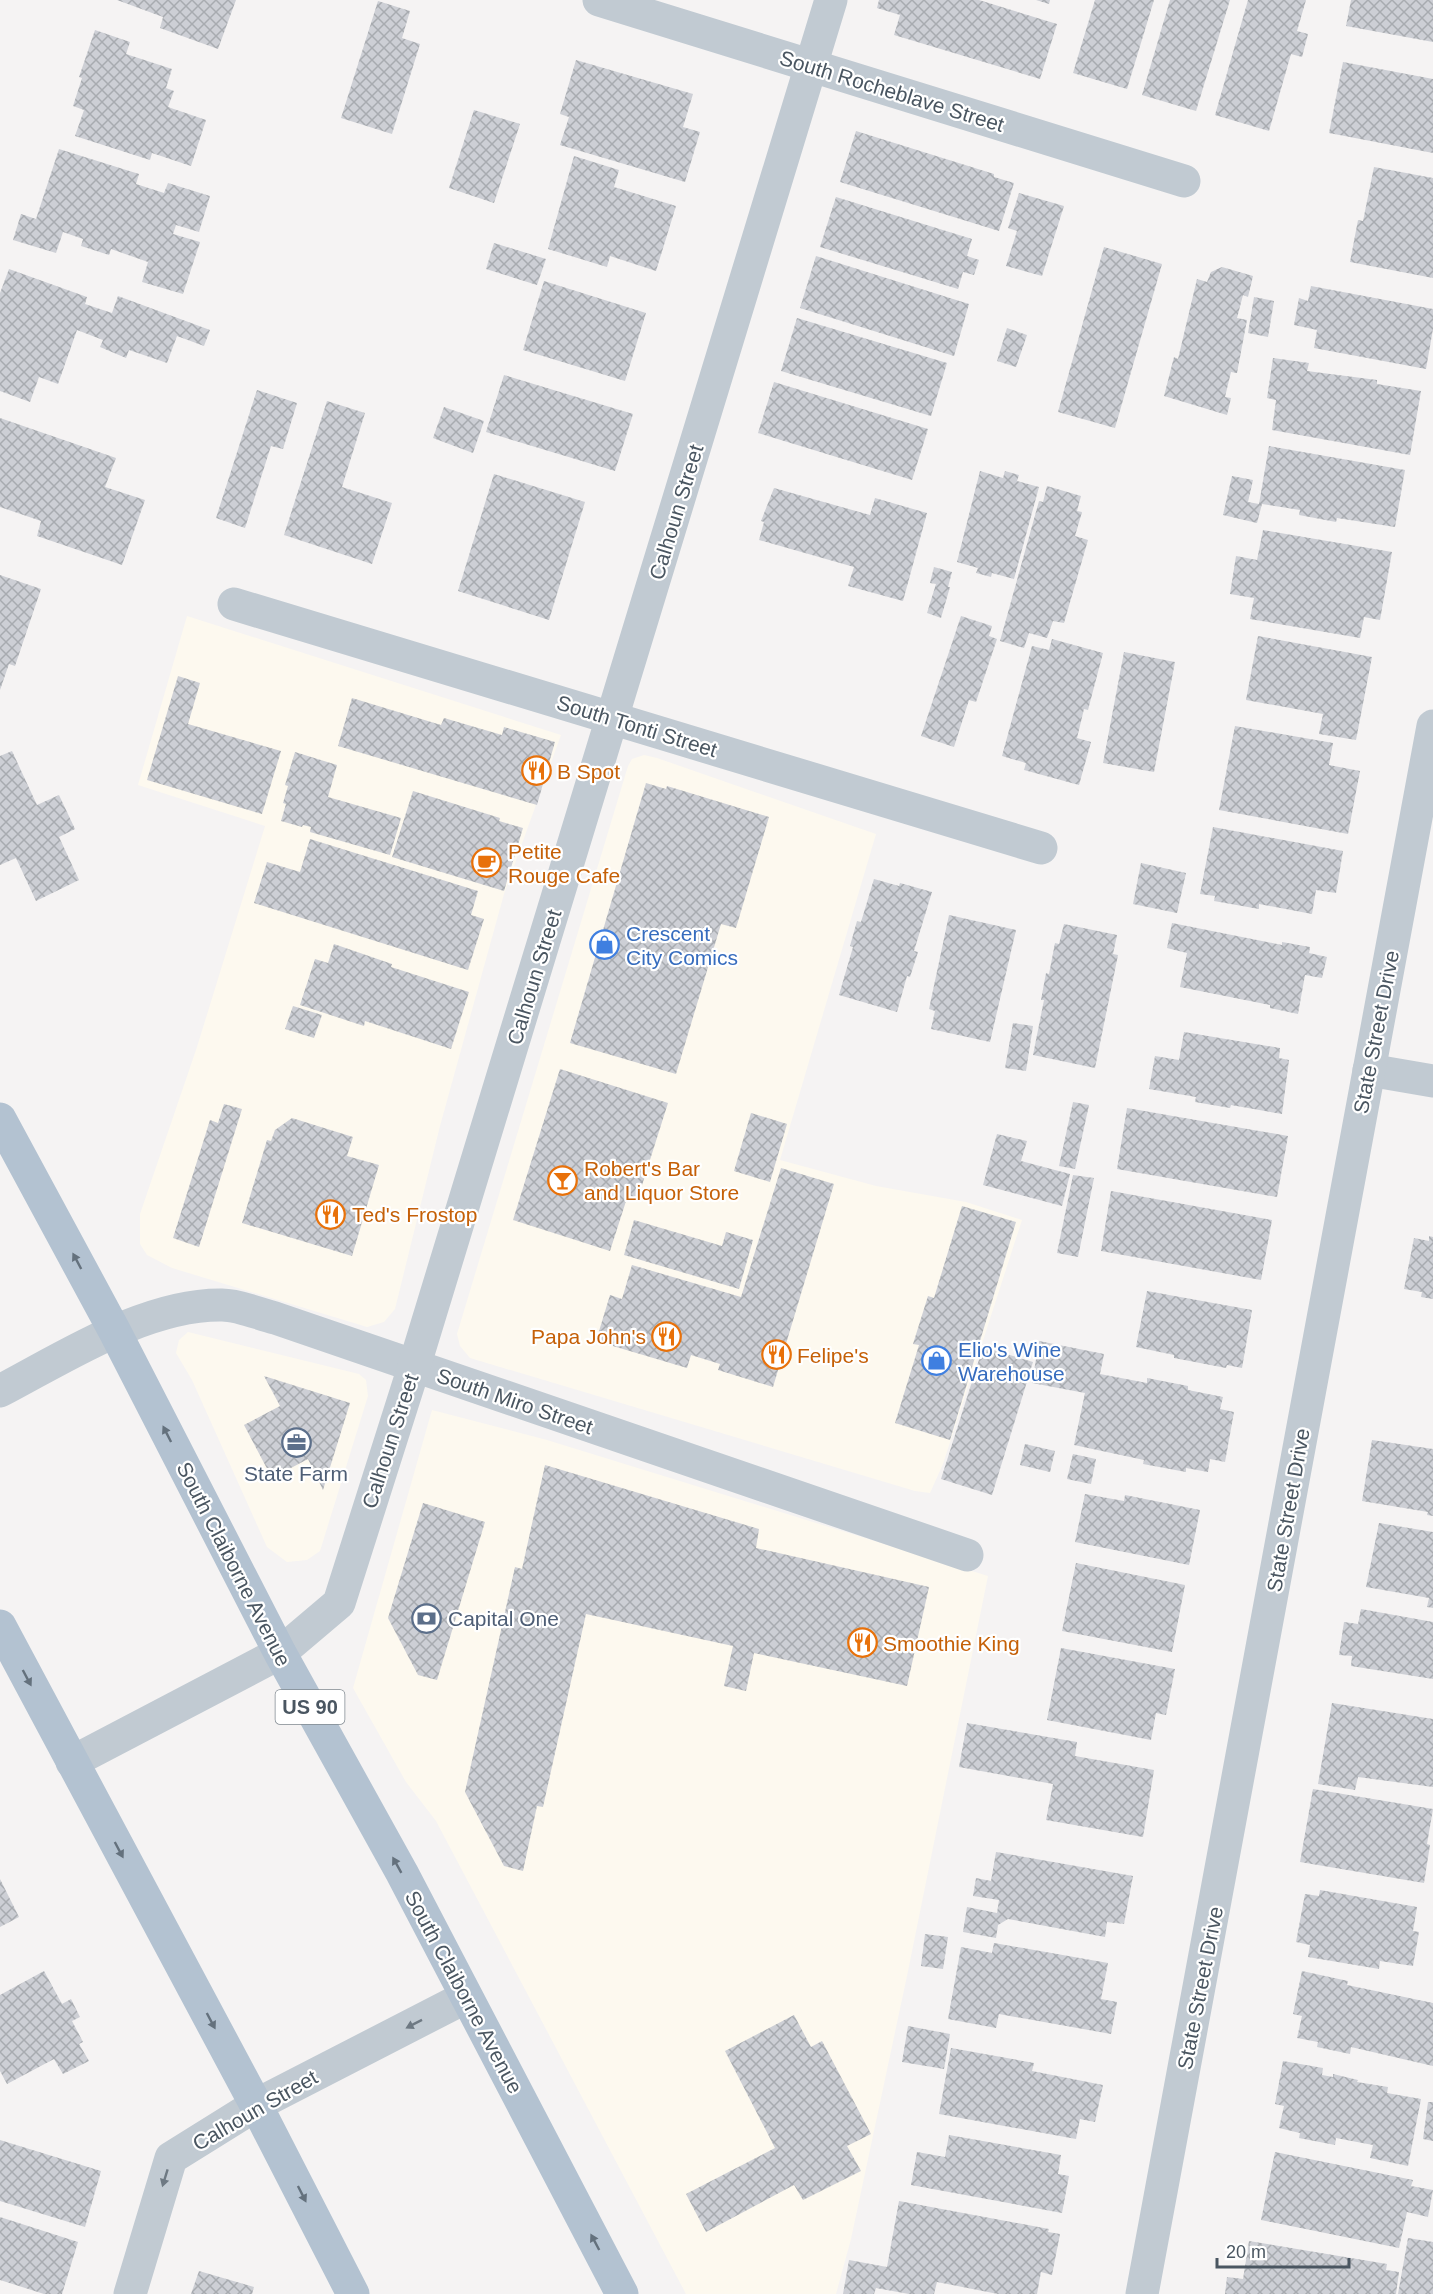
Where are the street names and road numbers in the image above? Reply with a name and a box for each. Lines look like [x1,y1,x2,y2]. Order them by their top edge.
street label: South Rocheblave Street [777,46,1007,136]
street label: Calhoun Street [645,441,708,582]
street label: South Tonti Street [554,691,720,761]
street label: Calhoun Street [503,906,566,1047]
street label: State Street Drive [1349,948,1403,1116]
street label: South Miro Street [434,1364,596,1439]
street label: Calhoun Street [357,1371,423,1511]
street label: State Street Drive [1262,1426,1314,1594]
street label: South Claiborne Avenue [172,1458,296,1670]
road number: US 90 [276,1690,344,1724]
street label: South Claiborne Avenue [401,1887,527,2097]
street label: State Street Drive [1173,1904,1227,2072]
street label: Calhoun Street [189,2065,322,2155]

